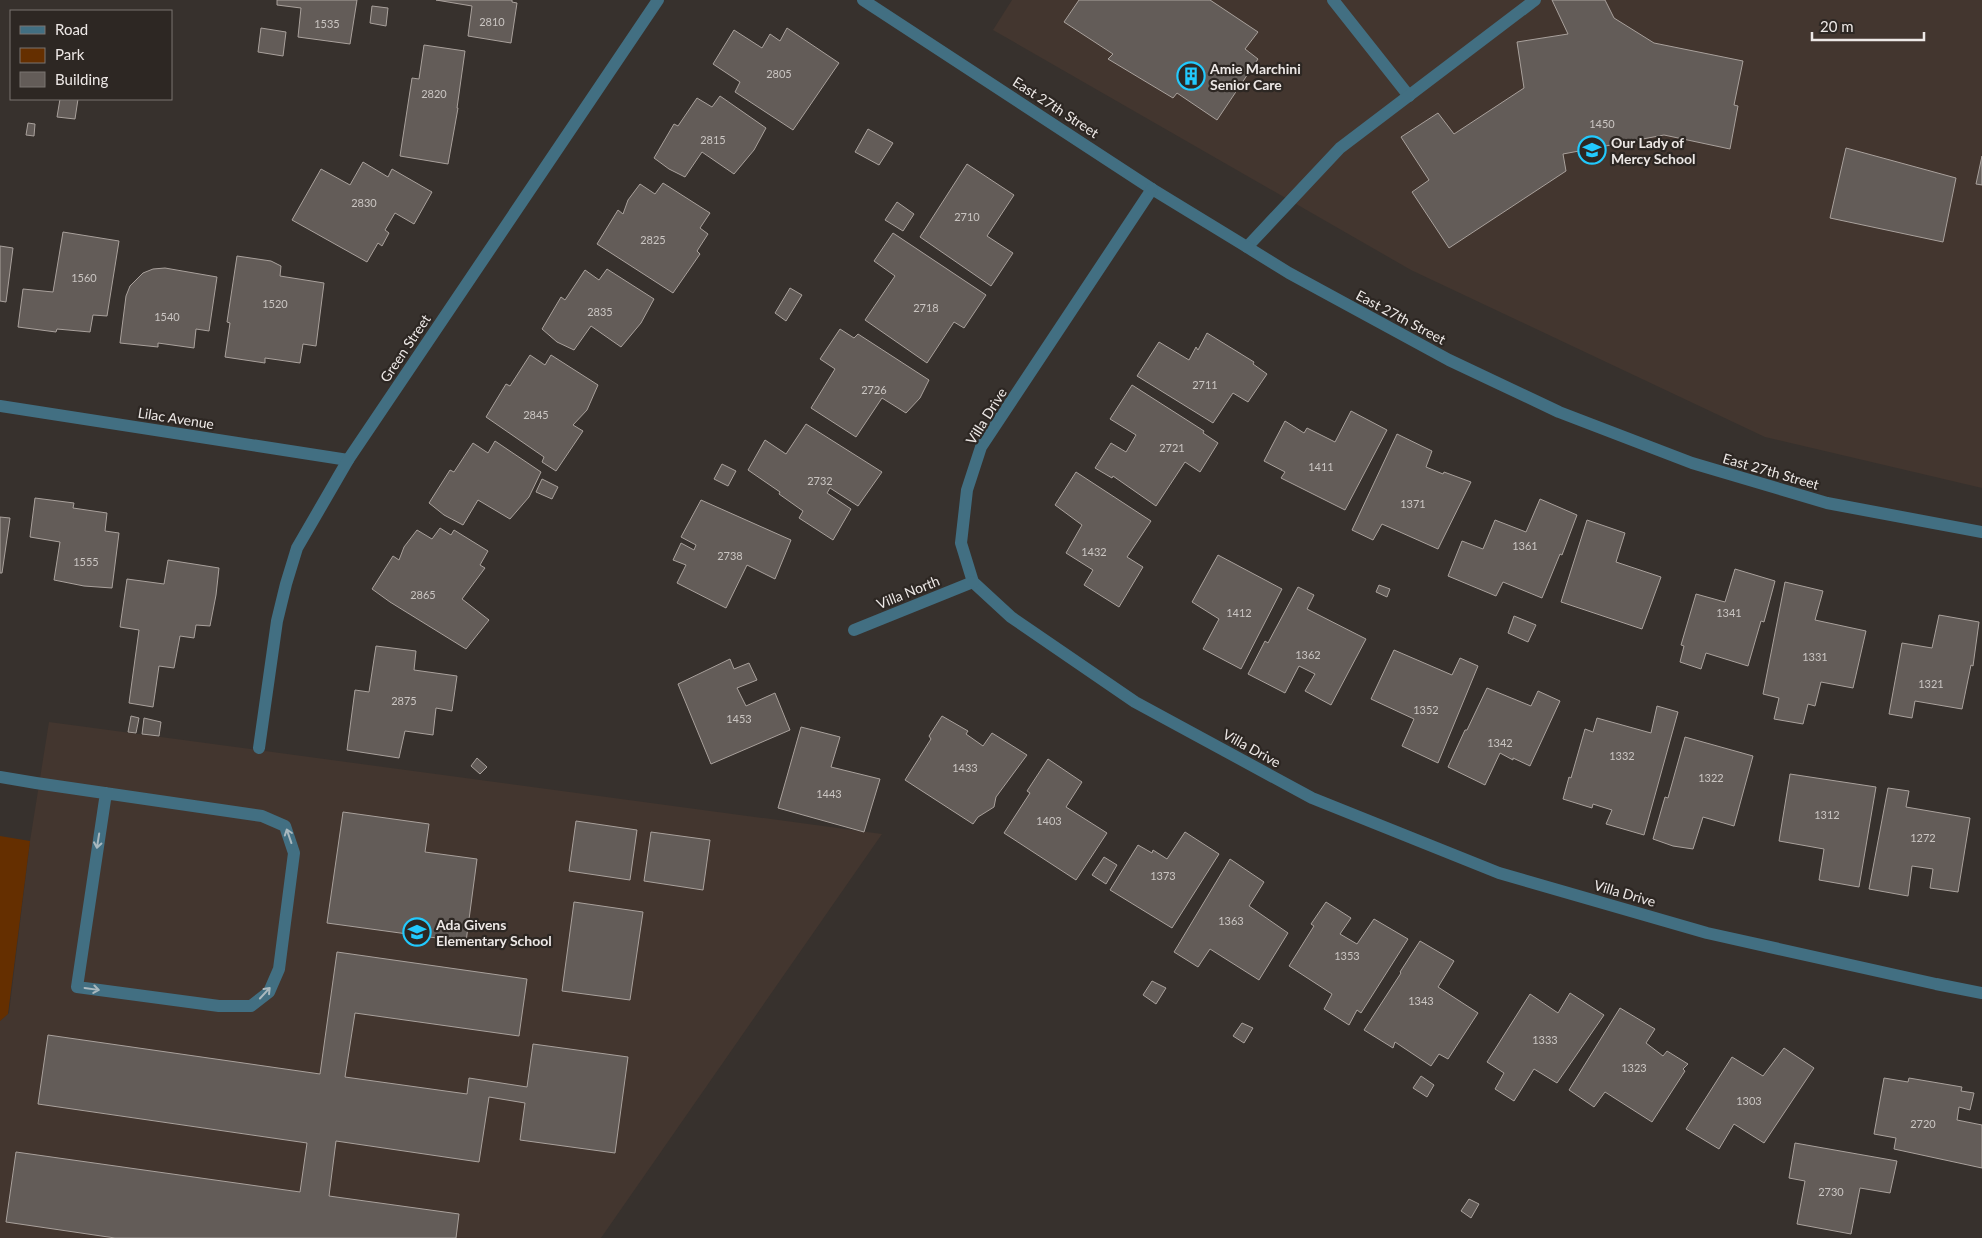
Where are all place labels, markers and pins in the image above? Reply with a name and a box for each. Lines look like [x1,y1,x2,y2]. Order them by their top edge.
place label: Amie Marchini Senior Care [1209,60,1301,93]
building icon: Amie Marchini Senior Care [1176,61,1206,91]
place label: Our Lady of Mercy School [1611,134,1696,167]
school or university icon: Our Lady of Mercy School [1577,135,1607,165]
place label: Ada Givens Elementary School [435,916,552,949]
school or university icon: Ada Givens Elementary School [402,917,432,947]

